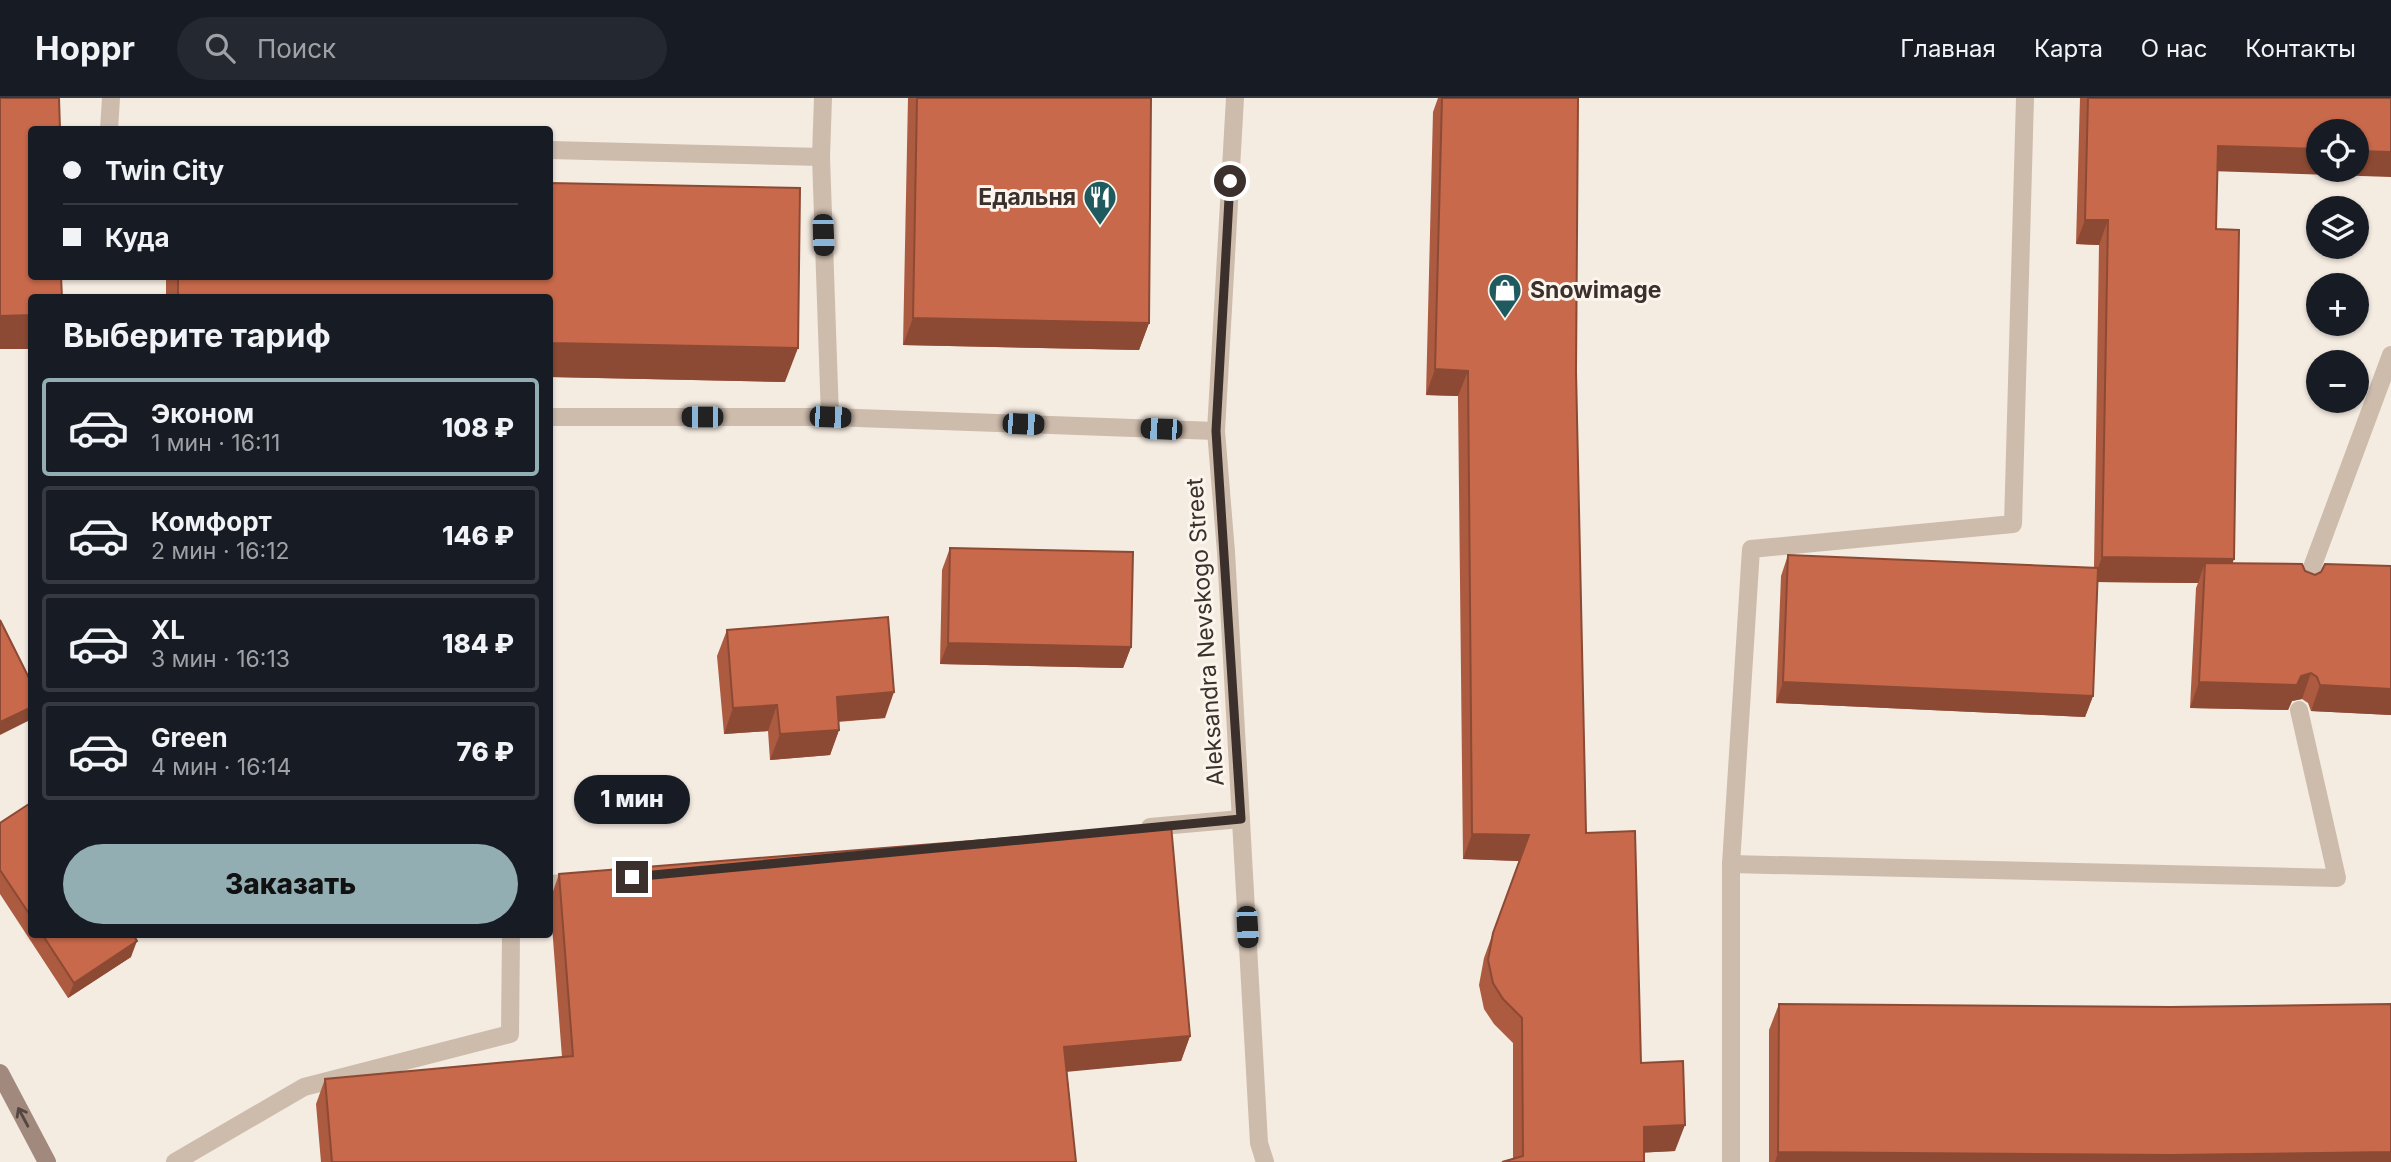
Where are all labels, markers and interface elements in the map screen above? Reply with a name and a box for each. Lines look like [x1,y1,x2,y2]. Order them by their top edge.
search box [177,17,667,80]
text: Hoppr [35,28,135,68]
icon: search [201,29,239,67]
text: Поиск [257,33,336,64]
text: Главная [1900,34,1996,63]
text: Карта [2034,34,2103,63]
text: О нас [2141,34,2207,63]
text: Контакты [2245,34,2356,63]
map controls [2306,119,2369,413]
button: locate [2306,119,2369,182]
text: Twin Сity [105,155,224,186]
route start [1214,165,1246,197]
restaurant icon: Едальня [1081,178,1119,227]
place label: Едальня [978,183,1076,211]
button: layers [2306,196,2369,259]
car [812,214,835,256]
text: Куда [105,222,170,253]
shop icon: Snowimage [1486,271,1524,320]
button: + [2306,273,2369,336]
place label: Snowimage [1530,276,1662,304]
text: Выберите тариф [63,316,331,355]
button: − [2306,350,2369,413]
icon: car [67,396,130,459]
text: Эконом [151,398,254,429]
car [809,406,852,428]
car [682,407,724,428]
text: 108 ₽ [442,412,514,443]
car [1002,413,1045,435]
car [1140,418,1183,440]
text: 1 мин · 16:11 [151,429,280,457]
street label: Aleksandra Nevskogo Street [1180,477,1230,787]
icon: car [67,504,130,567]
text: Комфорт [151,506,272,537]
text: 146 ₽ [442,520,514,551]
text: 2 мин · 16:12 [151,537,290,565]
icon: car [67,612,130,675]
text: XL [151,614,185,645]
text: 184 ₽ [442,628,514,659]
text: 3 мин · 16:13 [151,645,290,673]
icon: car [67,720,130,783]
text: Green [151,722,228,753]
text: 76 ₽ [457,736,514,767]
text: 4 мин · 16:14 [151,753,291,781]
callout: 1 мин [574,776,690,824]
text: 1 мин [600,785,664,813]
button: Заказать [63,844,518,924]
route end [616,861,648,893]
car [1236,905,1259,949]
one-way arrow [16,1107,30,1128]

